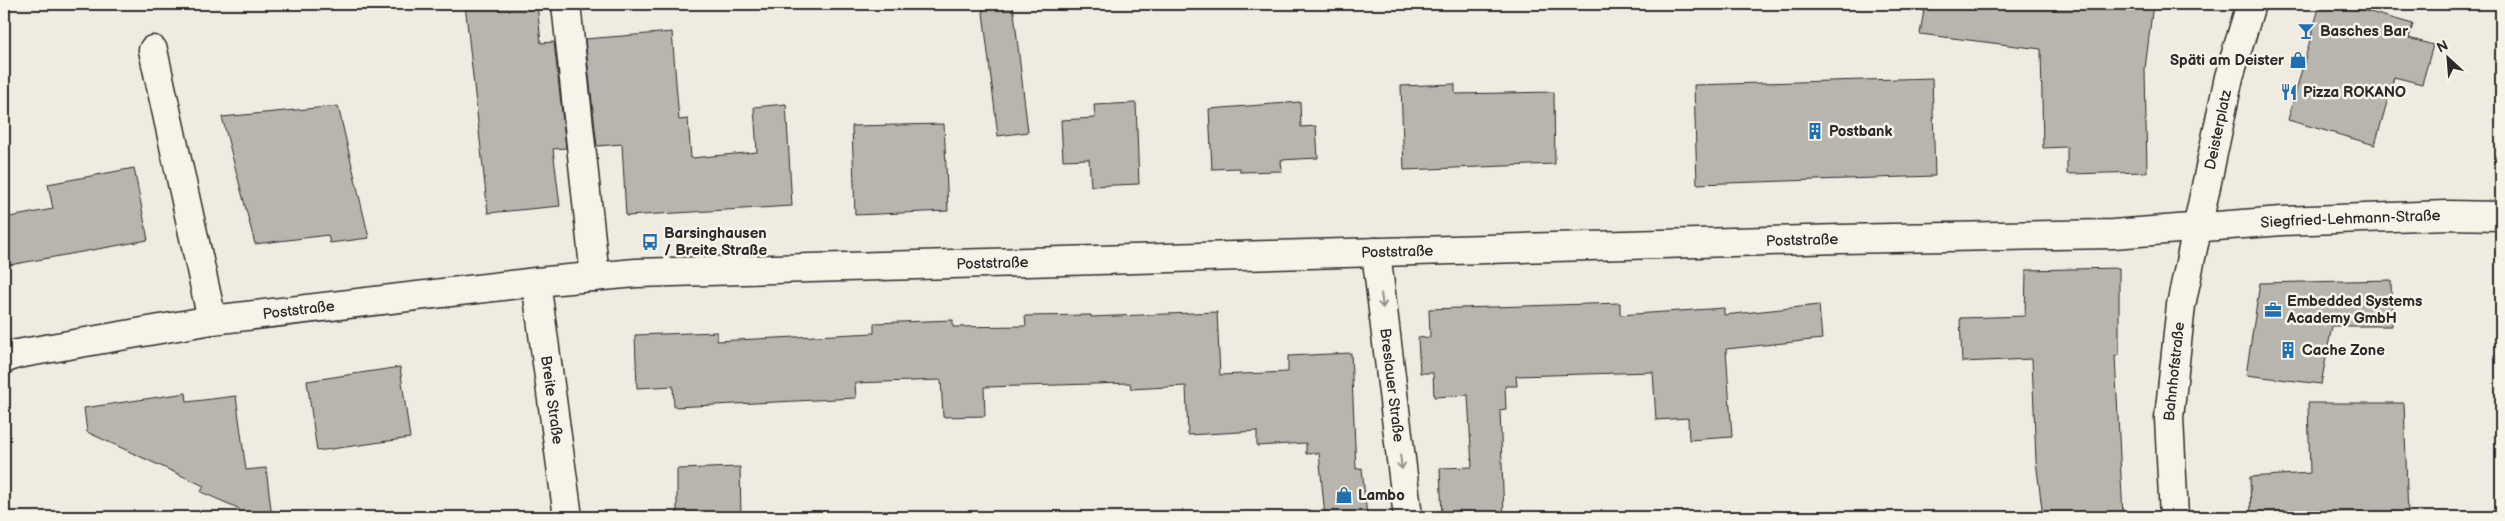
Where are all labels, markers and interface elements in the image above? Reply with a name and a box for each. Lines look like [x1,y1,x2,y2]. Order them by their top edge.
bar icon: Basches Bar [2296,21,2316,41]
place label: Basches Bar [2320,22,2409,41]
north arrow [2422,32,2472,82]
text: N [2434,37,2451,57]
shop icon: Späti am Deister [2288,50,2308,70]
place label: Späti am Deister [2170,51,2285,70]
restaurant icon: Pizza ROKANO [2279,82,2299,102]
place label: Pizza ROKANO [2303,83,2406,102]
street label: Deisterplatz [2201,87,2236,171]
building icon: Postbank [1805,121,1825,141]
place label: Postbank [1829,122,1892,141]
street label: Siegfried-Lehmann-Straße [2260,206,2441,233]
place label: Barsinghausen / Breite Straße [664,224,768,260]
street label: Poststraße [1766,230,1839,251]
bus stop icon: Barsinghausen / Breite Straße [640,232,660,252]
street label: Poststraße [1361,241,1434,263]
street label: Poststraße [956,253,1029,274]
one-way arrow [1377,292,1387,308]
place label: Embedded Systems Academy GmbH [2286,292,2422,328]
street label: Poststraße [262,297,336,324]
office icon: Embedded Systems Academy GmbH [2263,300,2283,320]
street label: Bahnhofstraße [2160,321,2189,422]
street label: Breslauer Straße [1375,327,1408,443]
building icon: Cache Zone [2278,340,2298,360]
place label: Cache Zone [2302,341,2385,360]
street label: Breite Straße [536,354,567,446]
one-way arrow [1396,454,1406,470]
shop icon: Lambo [1334,485,1354,505]
place label: Lambo [1358,486,1405,505]

